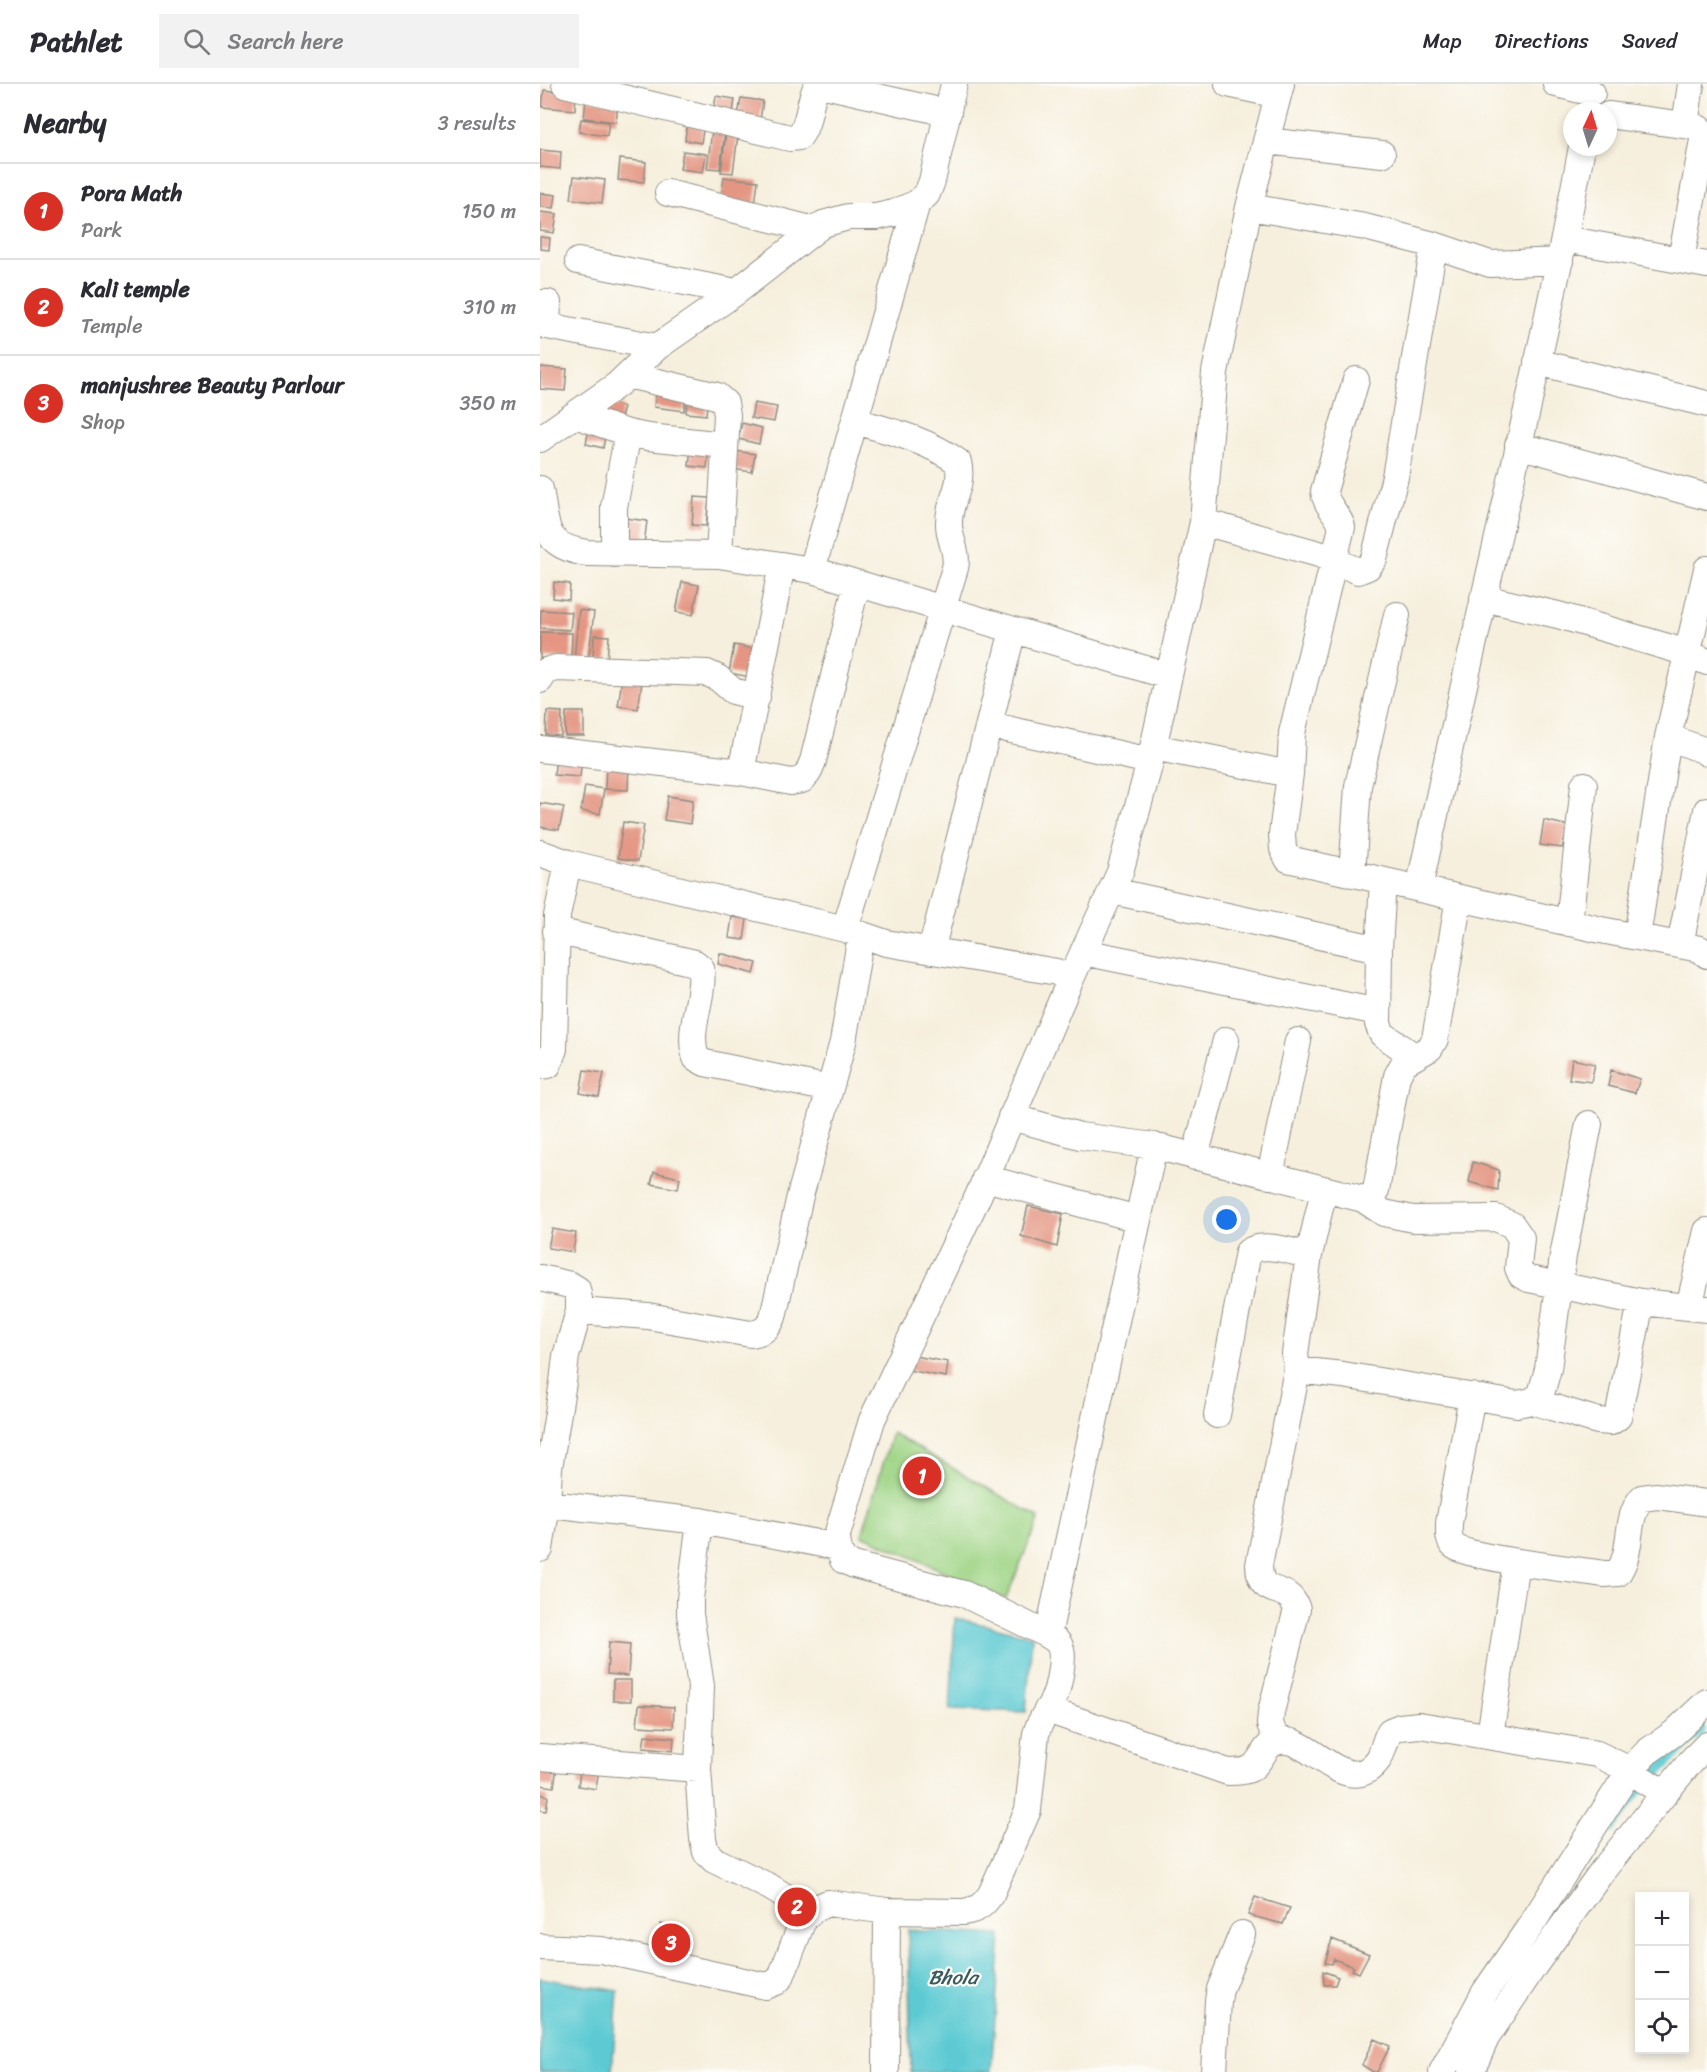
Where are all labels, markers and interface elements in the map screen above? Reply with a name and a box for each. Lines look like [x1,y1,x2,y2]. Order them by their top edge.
search box [159,14,579,68]
text: Pathlet [30,17,123,66]
text: Search here [228,22,343,61]
text: Map [1423,22,1461,60]
text: Directions [1494,22,1589,60]
text: Saved [1622,22,1677,60]
icon: search [180,25,213,58]
text: Nearby [24,100,106,146]
north arrow [1563,102,1617,156]
text: 3 results [438,106,516,141]
text: Pora Math [81,174,182,213]
text: 1 [39,194,48,229]
text: 150 m [462,194,516,229]
text: Park [81,213,122,248]
text: Kali temple [81,270,190,309]
text: 2 [38,290,49,325]
text: 310 m [463,290,516,325]
text: Temple [81,309,143,344]
text: manjushree Beauty Parlour [81,366,343,405]
text: 3 [38,386,49,421]
text: 350 m [460,386,516,421]
text: Shop [81,405,125,440]
your location [1212,1205,1241,1234]
pin: 1 [902,1454,941,1498]
pin: 2 [778,1884,816,1930]
map controls [1635,1892,1689,2054]
button: + [1635,1892,1689,1946]
pin: 3 [652,1920,690,1966]
button: − [1635,1946,1689,2000]
water label: Bhola [929,1960,980,1995]
button: locate [1635,2000,1689,2054]

